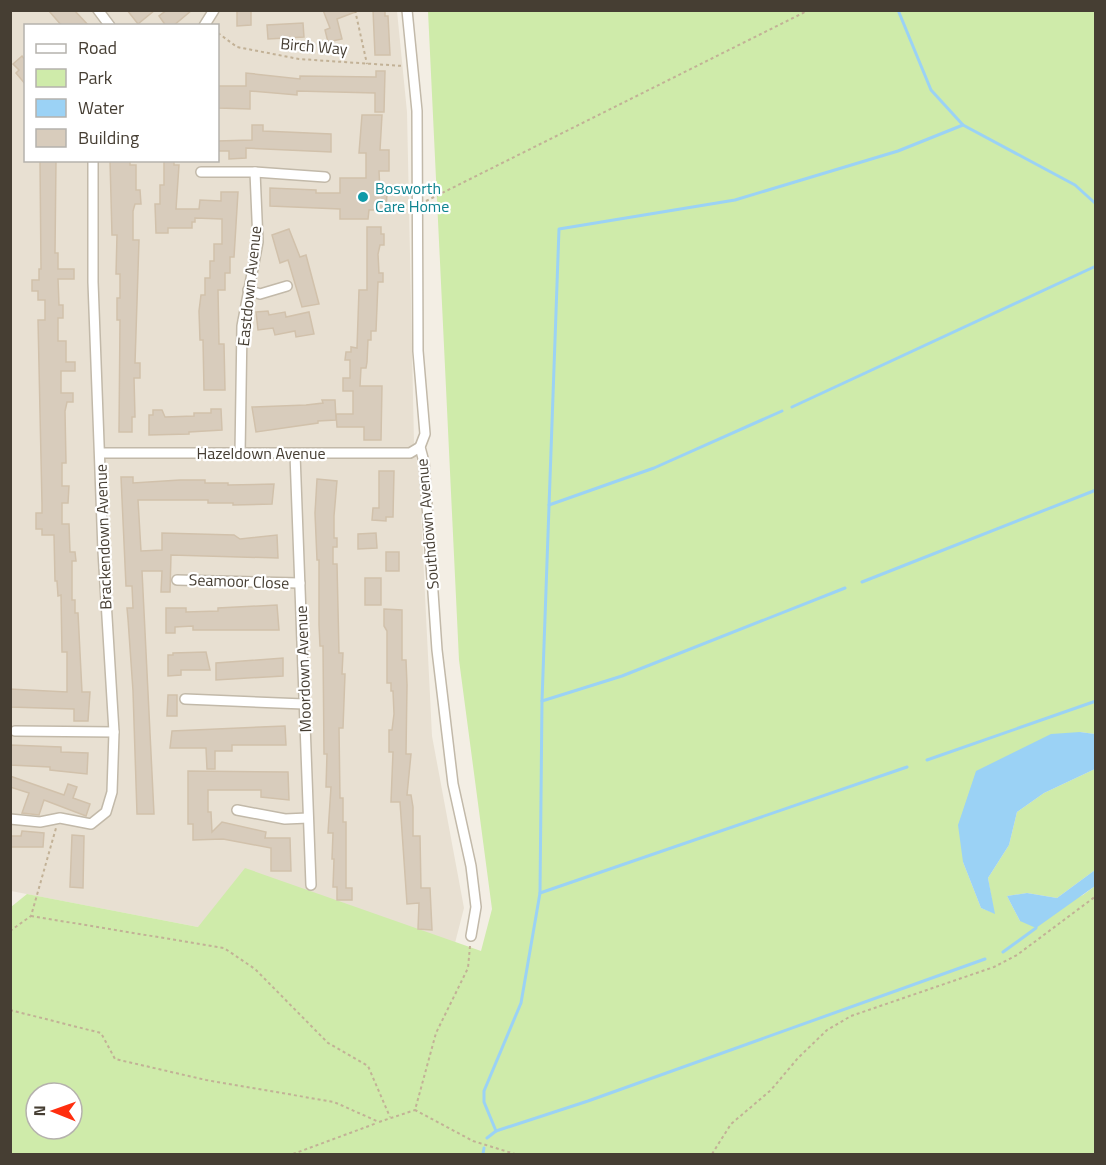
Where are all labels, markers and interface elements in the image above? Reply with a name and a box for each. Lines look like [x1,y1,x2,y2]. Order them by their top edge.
legend [24,24,219,162]
street label: Birch Way [279,31,349,61]
text: Road [78,34,117,61]
text: Park [78,64,113,91]
text: Water [78,94,124,121]
text: Building [78,124,139,151]
place label: Bosworth Care Home [375,176,449,218]
marker: Bosworth Care Home [356,190,370,204]
street label: Eastdown Avenue [231,225,267,347]
street label: Hazeldown Avenue [196,441,326,465]
street label: Southdown Avenue [409,458,445,590]
street label: Brackendown Avenue [88,464,118,610]
street label: Seamoor Close [188,567,290,595]
street label: Moordown Avenue [289,605,317,733]
north arrow [24,1081,84,1141]
text: N [27,1105,51,1116]

